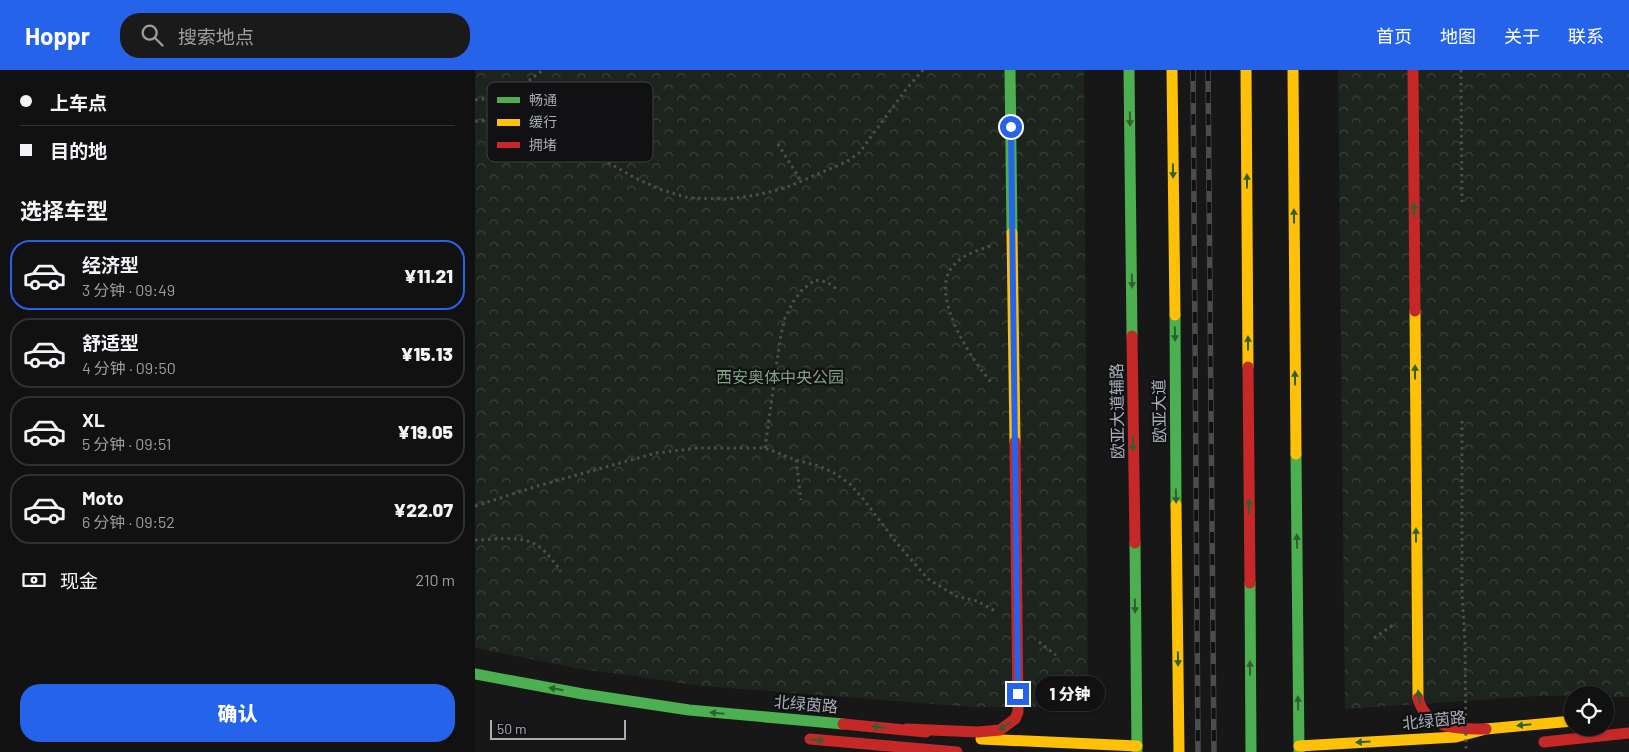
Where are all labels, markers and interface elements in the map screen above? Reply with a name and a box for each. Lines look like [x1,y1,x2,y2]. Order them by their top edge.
search box [120,13,470,58]
text: Hoppr [25,21,90,50]
icon: search [138,21,166,49]
text: 搜索地点 [178,25,254,48]
text: 首页 [1376,25,1412,47]
text: 地图 [1440,25,1476,47]
text: 关于 [1504,25,1540,47]
text: 联系 [1568,25,1604,47]
legend [487,82,653,162]
text: 上车点 [50,91,107,114]
text: 畅通 [529,91,557,108]
one-way arrow [1126,111,1134,127]
text: 缓行 [529,113,557,130]
route start [1000,116,1022,138]
text: 拥堵 [529,136,557,153]
text: 目的地 [50,139,107,162]
one-way arrow [1169,163,1177,179]
one-way arrow [1243,173,1251,189]
text: 选择车型 [20,197,108,223]
one-way arrow [1410,201,1418,217]
one-way arrow [1290,208,1298,224]
icon: car [22,253,67,298]
text: 经济型 [82,253,139,276]
text: ¥11.21 [404,264,453,287]
one-way arrow [1128,273,1136,289]
text: 3 分钟 · 09:49 [82,280,175,299]
one-way arrow [1171,326,1179,342]
icon: car [22,331,67,376]
text: 舒适型 [82,331,139,354]
one-way arrow [1244,335,1252,351]
text: ¥15.13 [401,342,453,365]
text: 4 分钟 · 09:50 [82,358,176,377]
street label: 欧亚大道辅路 [1106,363,1127,459]
one-way arrow [1411,364,1419,380]
park label: 西安奥体中央公园 [716,367,844,386]
one-way arrow [1291,370,1299,386]
street label: 欧亚大道 [1148,379,1169,443]
text: XL [82,408,105,431]
icon: car [22,409,67,454]
text: ¥19.05 [397,420,453,443]
text: 5 分钟 · 09:51 [82,434,171,453]
one-way arrow [1129,436,1137,452]
text: Moto [82,486,124,509]
icon: car [22,487,67,532]
one-way arrow [1172,488,1180,504]
text: ¥22.07 [393,498,453,521]
one-way arrow [1245,498,1253,514]
text: 6 分钟 · 09:52 [82,512,175,531]
one-way arrow [1412,526,1420,542]
one-way arrow [1293,533,1301,549]
icon: cash [20,566,48,594]
text: 现金 [60,569,98,592]
text: 210 m [416,570,455,589]
one-way arrow [1131,598,1139,614]
one-way arrow [1174,651,1182,667]
one-way arrow [1246,660,1254,676]
callout: 1 分钟 [1035,676,1105,712]
route end [1007,683,1029,705]
button: 确认 [20,684,455,742]
one-way arrow [548,684,564,692]
text: 1 分钟 [1050,684,1090,703]
map controls [1564,686,1614,736]
button: locate [1564,686,1614,736]
one-way arrow [1415,688,1423,704]
street label: 北绿茵路 [773,691,839,716]
one-way arrow [1294,695,1302,711]
street label: 北绿茵路 [1401,707,1467,732]
one-way arrow [709,709,725,717]
scale bar [490,717,626,740]
text: 50 m [497,720,526,737]
one-way arrow [999,721,1012,730]
one-way arrow [1516,721,1532,729]
one-way arrow [871,723,887,731]
one-way arrow [809,736,825,744]
one-way arrow [1355,738,1371,746]

